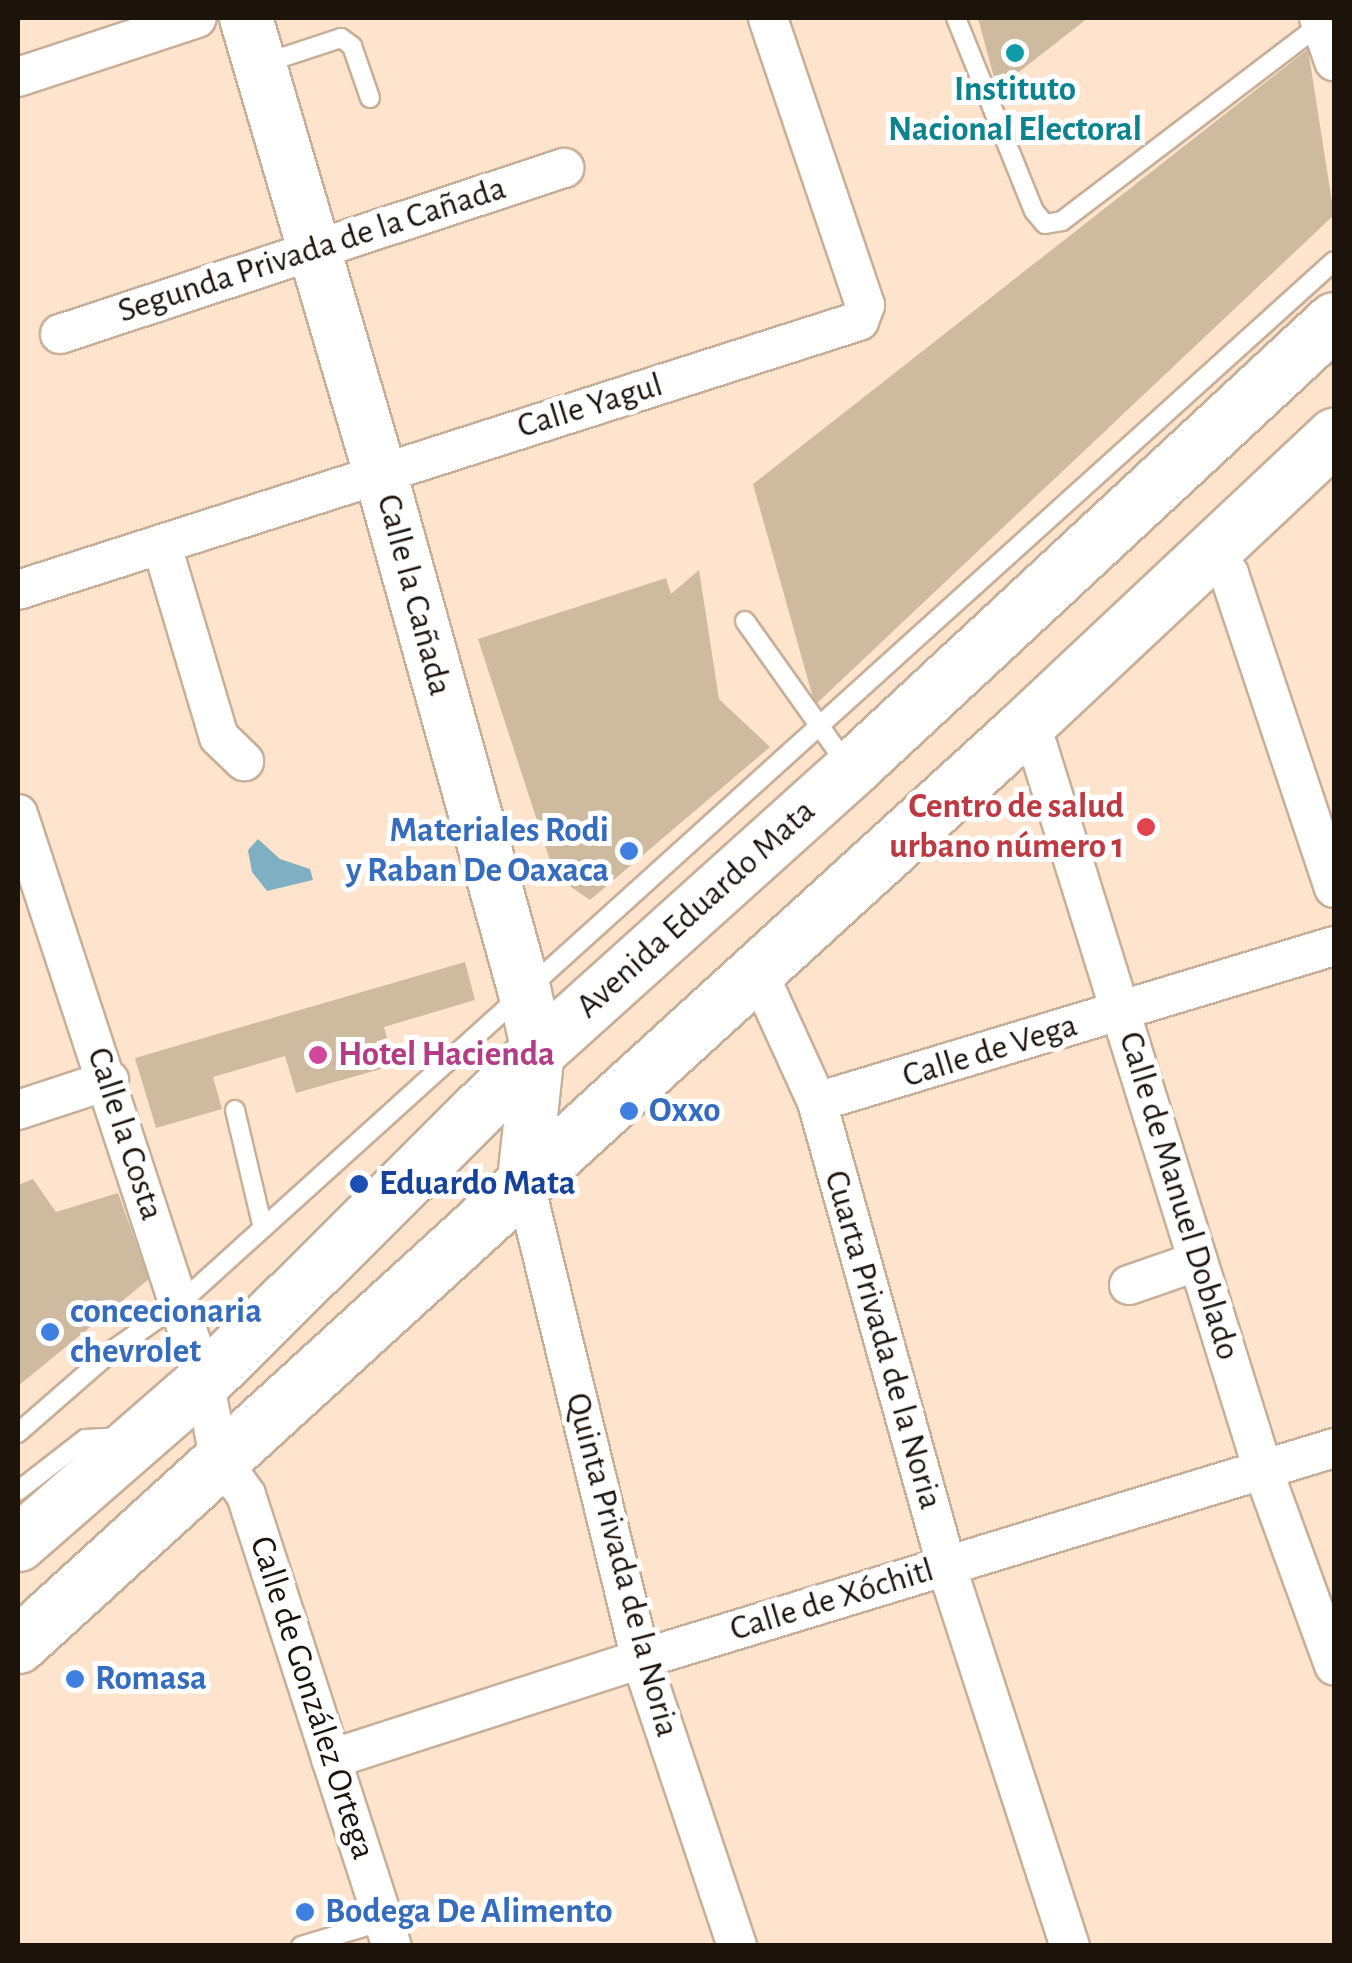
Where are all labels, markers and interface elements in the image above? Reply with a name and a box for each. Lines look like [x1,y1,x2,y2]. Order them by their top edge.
marker: Instituto Nacional Electoral [1004,42,1026,64]
place label: Instituto Nacional Electoral [888,69,1142,151]
street label: Segunda Privada de la Cañada [113,167,511,333]
street label: Calle Yagul [512,364,668,448]
street label: Calle la Cañada [367,490,461,700]
place label: Centro de salud urbano número 1 [889,786,1124,868]
street label: Avenida Eduardo Mata [568,791,824,1027]
place label: Materiales Rodi y Raban De Oaxaca [346,810,609,892]
marker: Centro de salud urbano número 1 [1133,814,1159,840]
marker: Materiales Rodi y Raban De Oaxaca [618,840,640,862]
street label: Calle de Vega [898,1005,1082,1097]
street label: Calle de Manuel Doblado [1109,1027,1249,1365]
place label: Hotel Hacienda [338,1034,555,1076]
street label: Calle la Costa [77,1042,173,1226]
marker: Hotel Hacienda [307,1044,329,1066]
place label: Oxxo [649,1090,721,1132]
marker: Oxxo [618,1100,640,1122]
place label: Eduardo Mata [379,1163,576,1205]
street label: Cuarta Privada de la Noria [815,1166,951,1514]
marker: Eduardo Mata [348,1173,370,1195]
place label: concecionaria chevrolet [70,1291,262,1373]
marker: concecionaria chevrolet [39,1321,61,1343]
street label: Quinta Privada de la Noria [556,1388,688,1742]
street label: Calle de González Ortega [240,1531,384,1865]
street label: Calle de Xóchitl [725,1549,939,1651]
place label: Romasa [95,1658,207,1700]
marker: Romasa [64,1668,86,1690]
place label: Bodega De Alimento [325,1891,613,1933]
marker: Bodega De Alimento [294,1901,316,1923]

